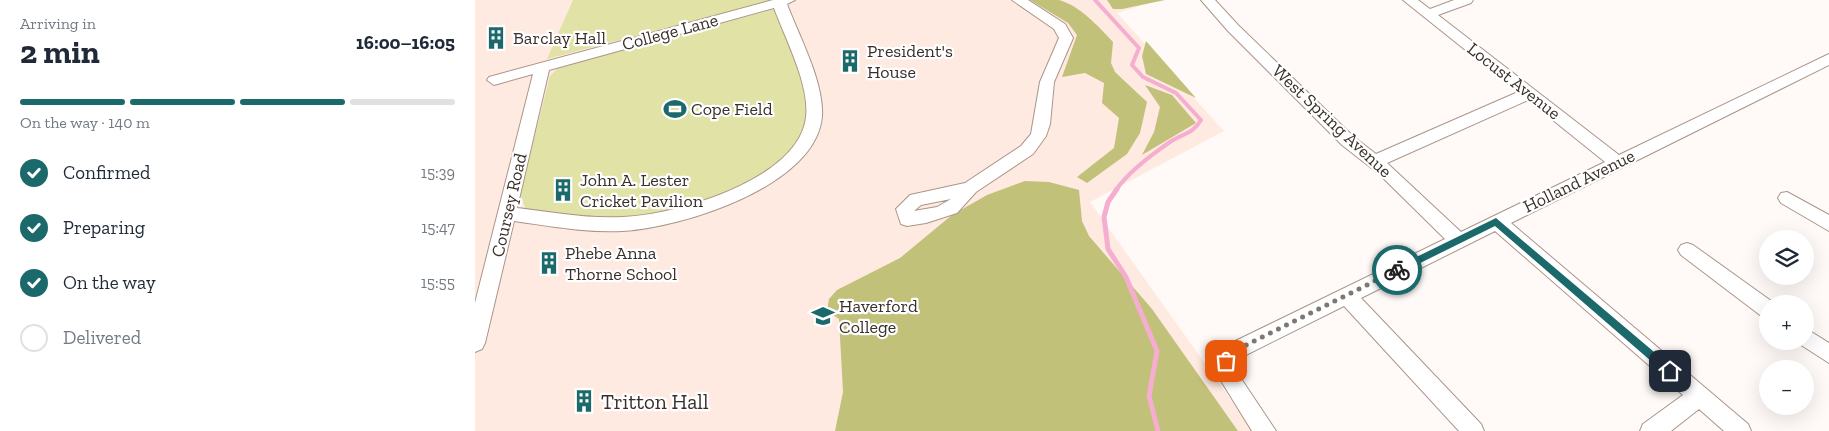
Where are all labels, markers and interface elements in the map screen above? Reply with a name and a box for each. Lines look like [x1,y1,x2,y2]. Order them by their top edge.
street label: College Lane [620,9,720,55]
text: Arriving in [20,14,96,33]
building icon: Barclay Hall [483,25,509,51]
place label: Barclay Hall [513,27,606,49]
text: 16:00–16:05 [356,31,455,54]
text: 2 min [20,33,100,71]
street label: Locust Avenue [1463,38,1565,124]
place label: President's House [867,40,953,83]
building icon: President's House [837,48,863,74]
street label: West Spring Avenue [1267,60,1397,182]
sports icon: Cope Field [662,96,688,122]
place label: Cope Field [691,98,773,120]
text: On the way · 140 m [20,113,150,132]
street label: Holland Avenue [1520,144,1638,218]
street label: Coursey Road [486,151,532,259]
icon: check [20,159,48,187]
text: Confirmed [63,161,150,184]
text: 15:39 [421,163,455,182]
place label: John A. Lester Cricket Pavilion [580,169,704,212]
building icon: John A. Lester Cricket Pavilion [550,177,576,203]
icon: check [20,214,48,242]
text: Preparing [63,216,145,239]
text: 15:47 [421,218,455,237]
map controls [1759,230,1814,415]
button: layers [1759,230,1814,285]
place label: Phebe Anna Thorne School [565,242,677,285]
courier [1372,245,1422,295]
building icon: Phebe Anna Thorne School [536,250,562,276]
icon: bike [1383,256,1411,284]
icon: check [20,269,48,297]
text: On the way [63,271,156,294]
text: 15:55 [421,273,455,292]
place label: Haverford College [839,295,918,338]
button: + [1759,295,1814,350]
school or university icon: Haverford College [810,303,836,329]
text: Delivered [63,326,141,349]
pin [1205,340,1247,382]
icon: bag [1212,347,1240,375]
pin [1649,350,1691,392]
icon: home [1656,357,1684,385]
button: − [1759,360,1814,415]
building icon: Tritton Hall [571,388,597,414]
place label: Tritton Hall [601,389,709,414]

